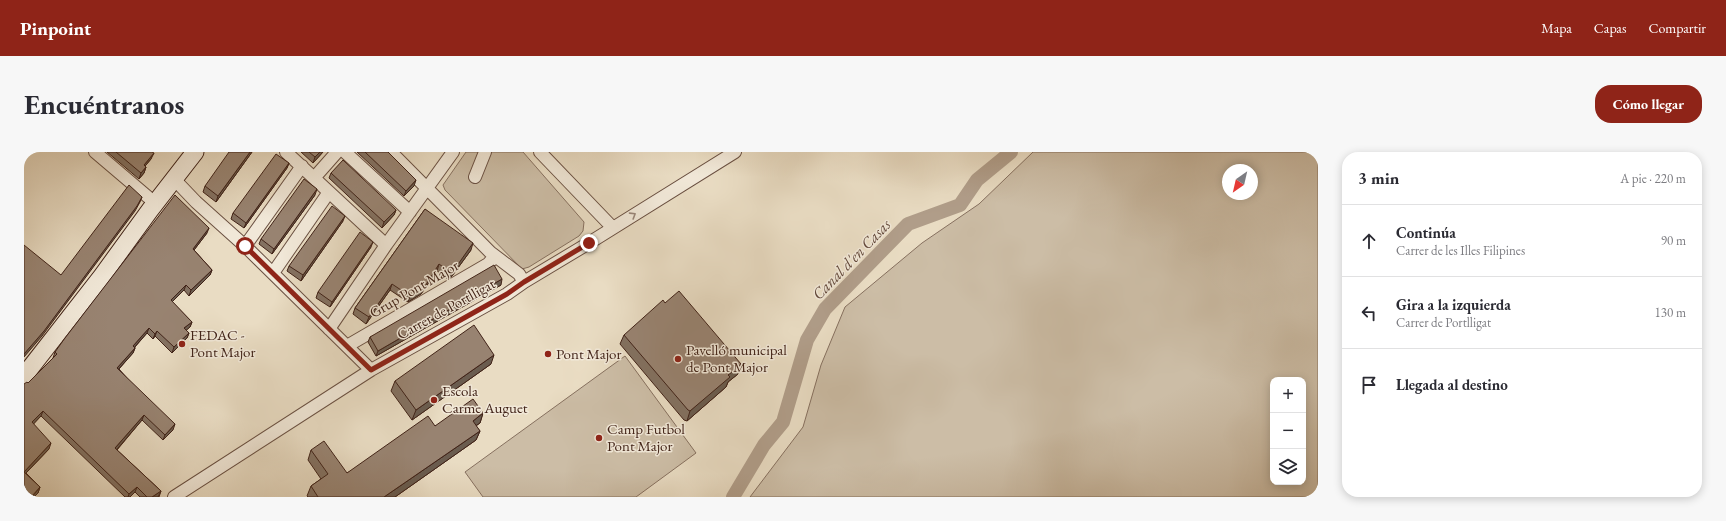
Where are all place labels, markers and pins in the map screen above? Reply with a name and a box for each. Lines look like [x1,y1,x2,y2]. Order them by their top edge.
place label: FEDAC - Pont Major [190,325,255,361]
marker: FEDAC - Pont Major [177,339,187,349]
place label: Pavelló municipal de Pont Major [686,340,787,376]
place label: Pont Major [556,344,621,363]
marker: Pont Major [543,349,553,359]
marker: Pavelló municipal de Pont Major [673,354,683,364]
place label: Escola Carme Auguet [442,381,528,417]
marker: Escola Carme Auguet [429,395,439,405]
place label: Camp Futbol Pont Major [607,419,685,455]
marker: Camp Futbol Pont Major [594,433,604,443]

